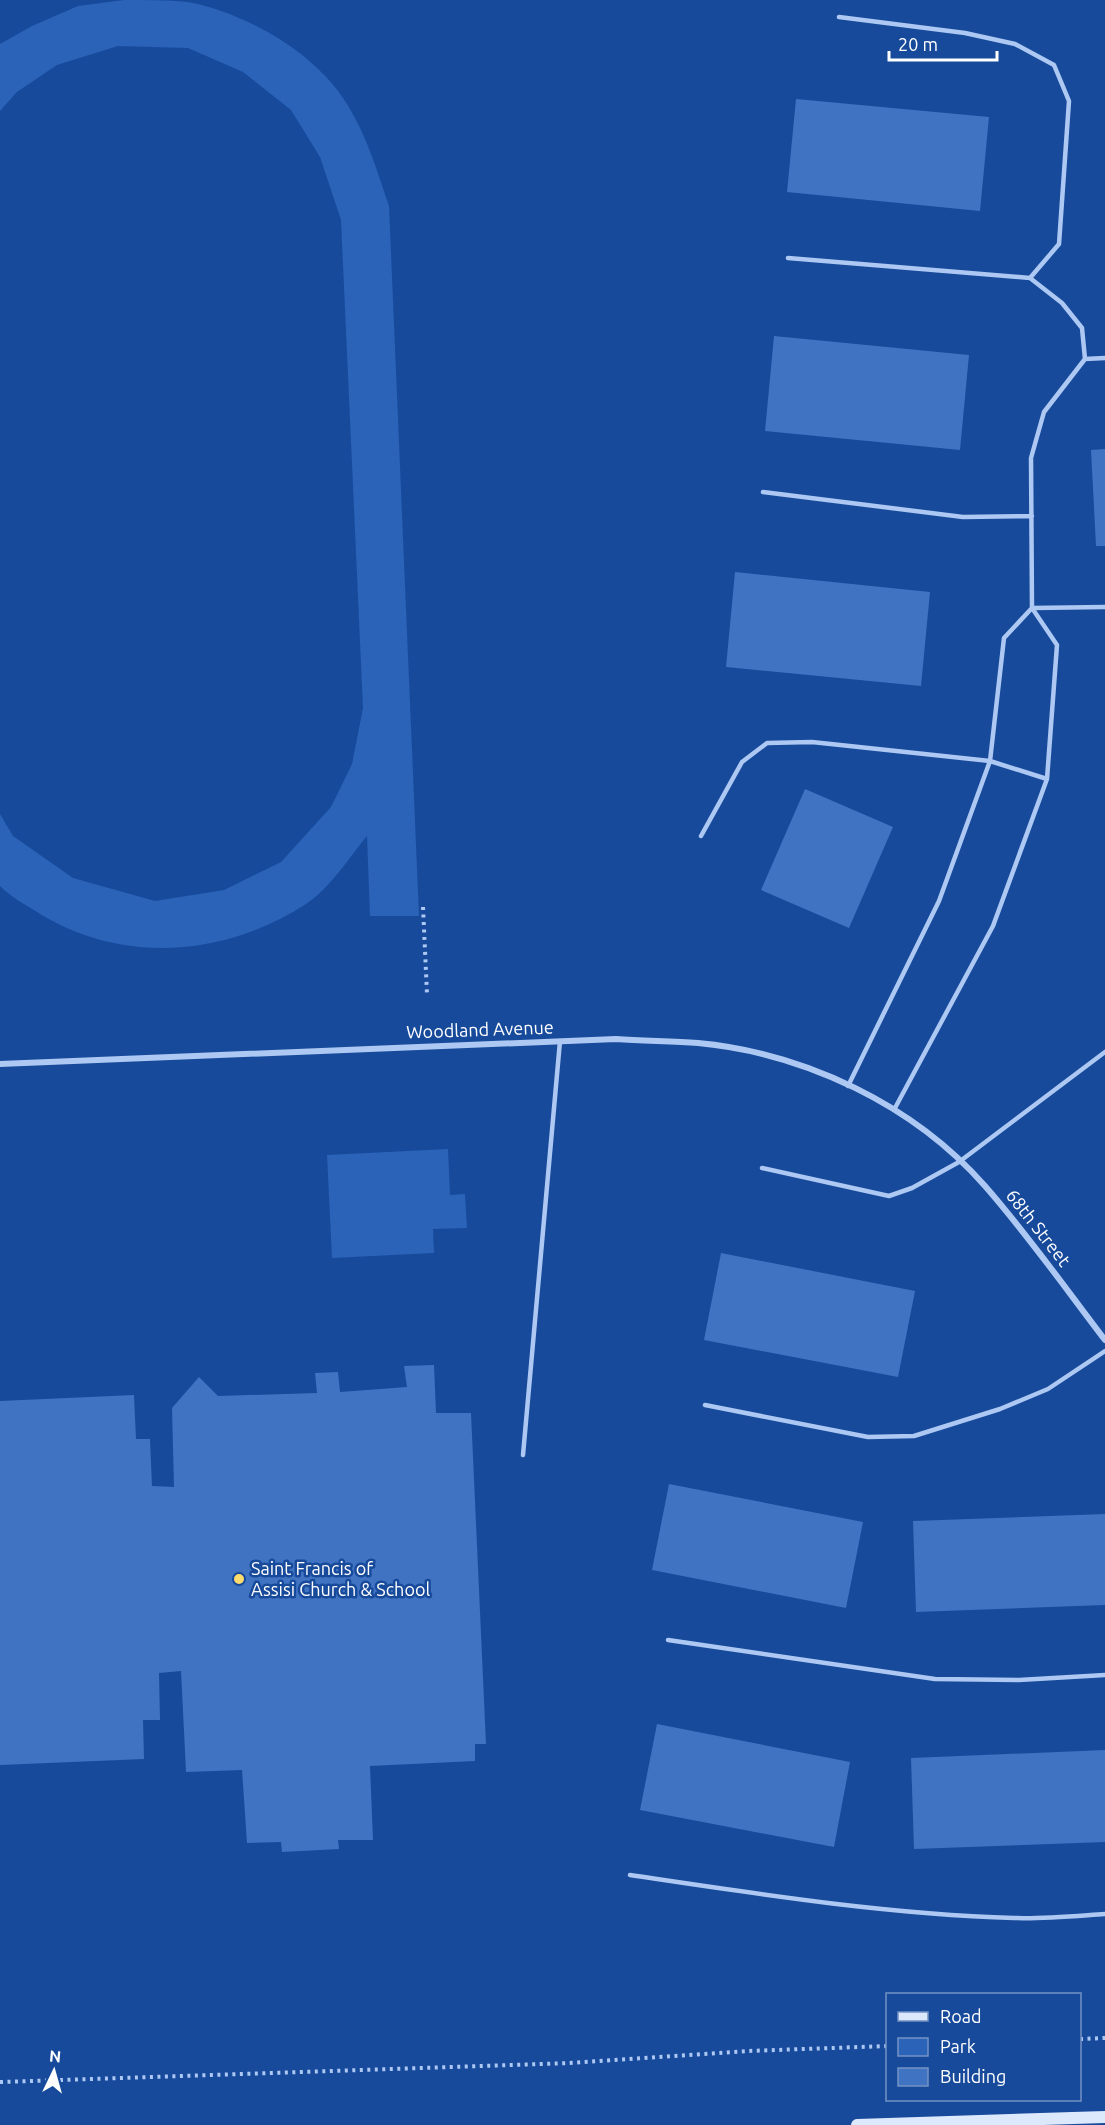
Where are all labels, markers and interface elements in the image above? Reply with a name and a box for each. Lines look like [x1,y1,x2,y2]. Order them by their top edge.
scale bar [889,24,997,62]
text: 20 m [898,34,938,54]
street label: Woodland Avenue [406,1016,554,1042]
street label: 68th Street [1003,1185,1075,1270]
place label: Saint Francis of Assisi Church & School [251,1558,430,1599]
marker: Saint Francis of Assisi Church & School [232,1572,246,1586]
legend [886,1993,1081,2101]
text: Road [940,2006,982,2026]
text: Park [940,2036,976,2056]
north arrow [24,2041,84,2101]
text: N [49,2047,62,2066]
text: Building [940,2066,1006,2086]

